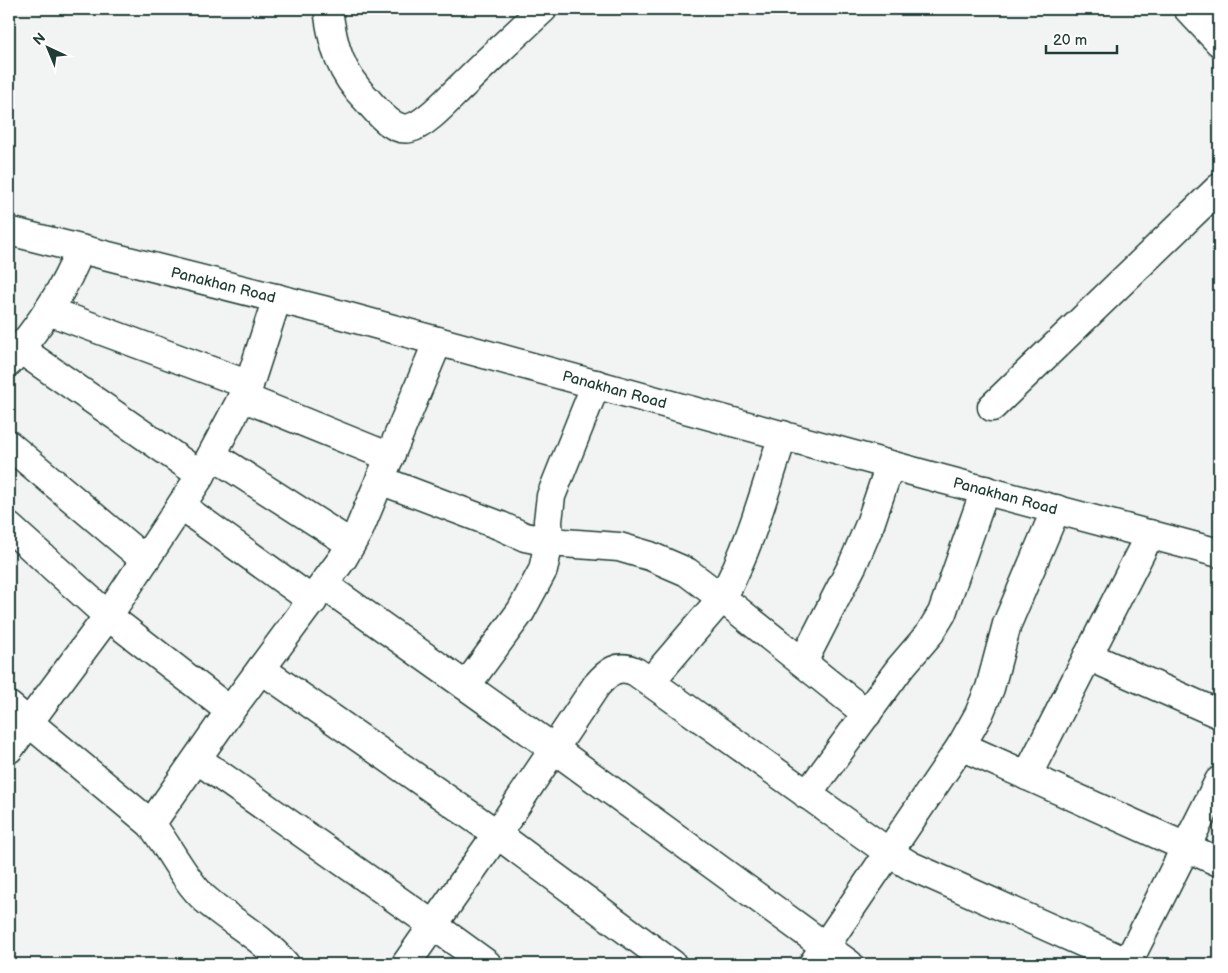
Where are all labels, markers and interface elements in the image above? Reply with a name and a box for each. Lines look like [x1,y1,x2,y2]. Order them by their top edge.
north arrow [22,22,72,72]
scale bar [1046,22,1117,54]
text: N [30,29,49,49]
text: 20 m [1053,31,1087,50]
street label: Panakhan Road [169,263,278,308]
street label: Panakhan Road [560,367,669,413]
street label: Panakhan Road [951,473,1059,519]

